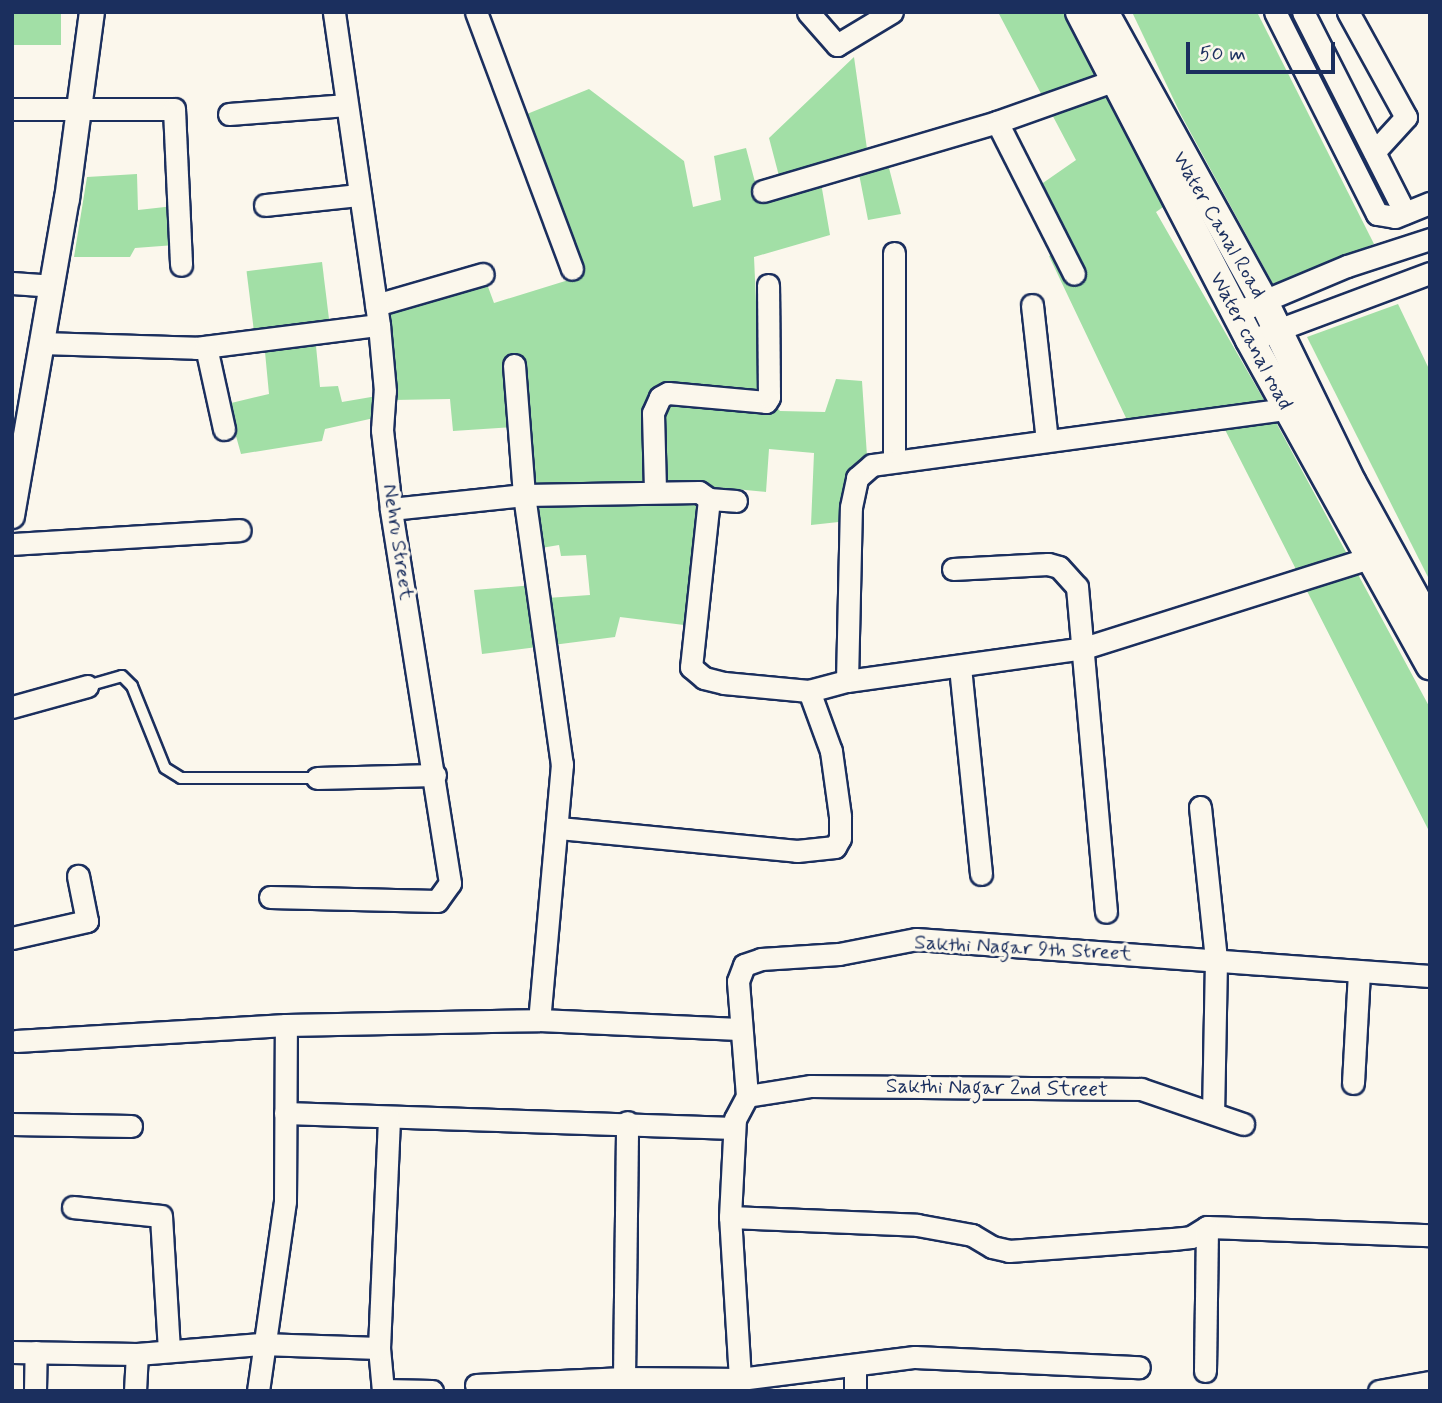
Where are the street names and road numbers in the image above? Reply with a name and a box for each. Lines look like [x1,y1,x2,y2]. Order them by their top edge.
street label: Water Canal Road [1168,149,1270,301]
street label: Water canal road [1205,269,1297,413]
street label: Nehru Street [376,482,420,602]
street label: Sakthi Nagar 9th Street [914,930,1132,966]
street label: Sakthi Nagar 2nd Street [887,1073,1107,1103]

